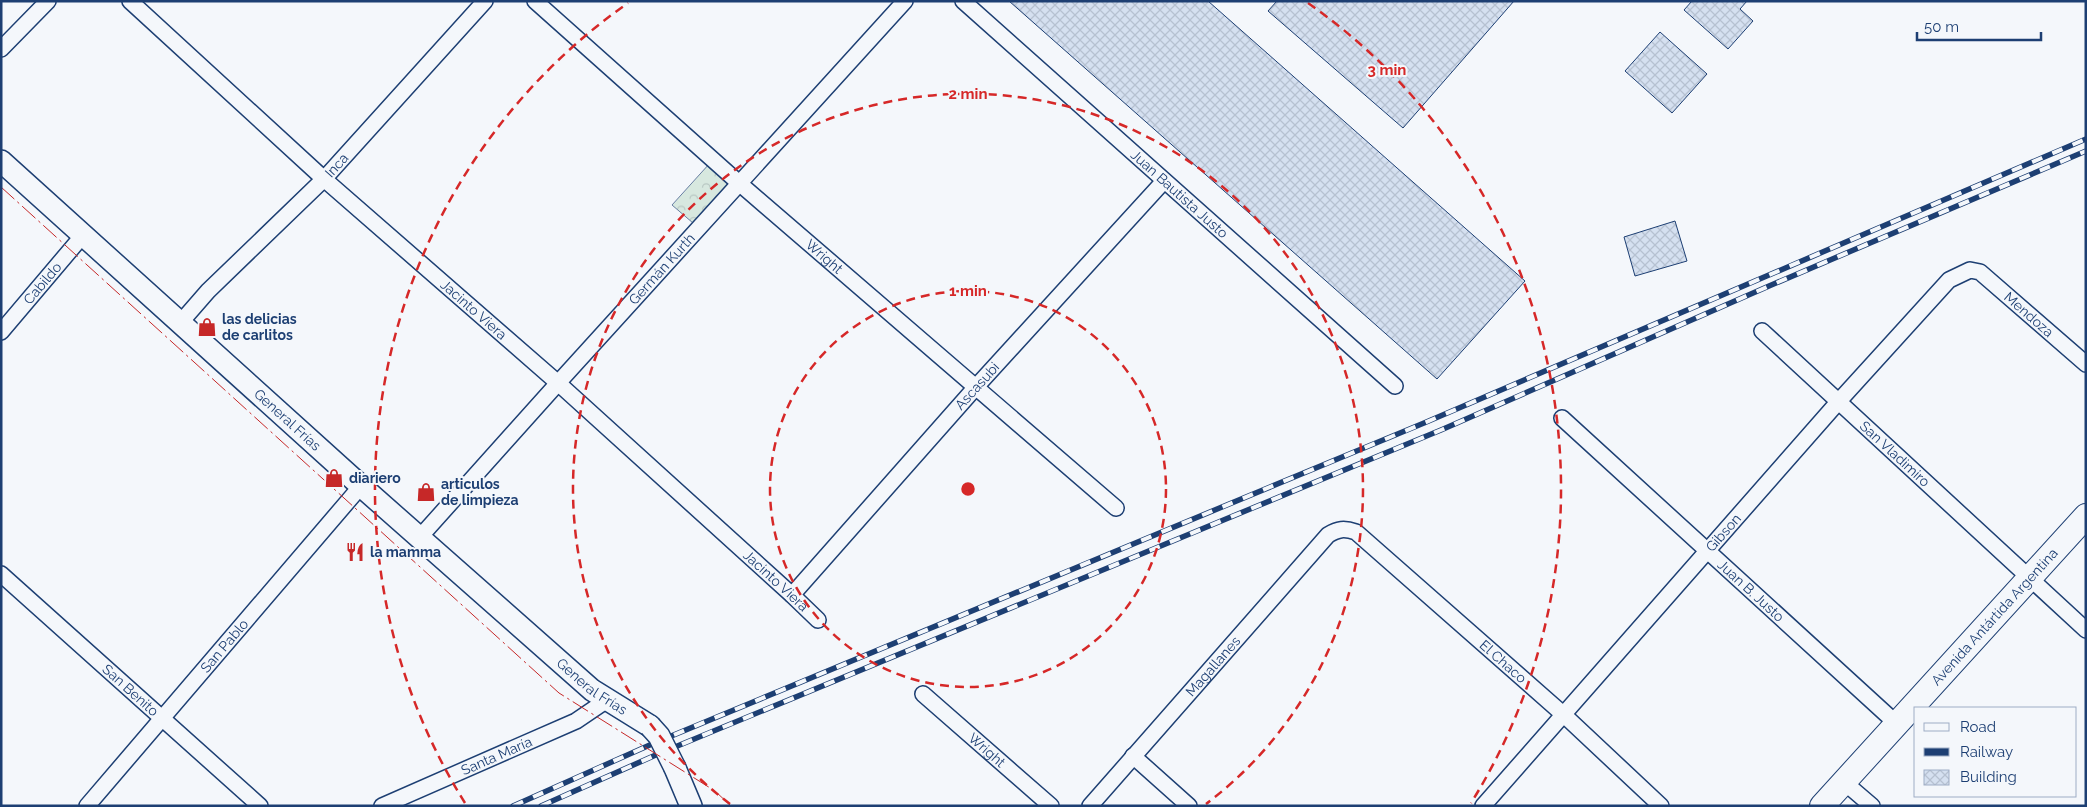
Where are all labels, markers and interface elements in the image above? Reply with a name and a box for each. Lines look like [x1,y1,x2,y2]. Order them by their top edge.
scale bar [1917,10,2041,42]
text: 50 m [1924,18,1959,36]
text: 3 min [1368,61,1406,79]
text: 2 min [949,85,987,103]
street label: Juan Bautista Justo [1128,147,1231,241]
street label: Inca [322,150,351,181]
street label: Germán Kurth [625,230,698,308]
street label: Wright [803,236,846,277]
street label: Cabildo [20,259,65,307]
street label: Jacinto Viera [437,276,510,343]
text: 1 min [949,282,987,300]
street label: Mendoza [2001,289,2057,340]
place label: las delicias de carlitos [222,311,297,343]
shop icon: las delicias de carlitos [196,316,218,338]
street label: Ascasubi [952,359,1002,413]
street label: General Frías [251,385,324,454]
street label: San Vladimiro [1857,418,1933,490]
shop icon: diariero [323,467,345,489]
place label: diariero [349,470,401,486]
place label: articulos de limpieza [441,476,519,508]
centre of rings [959,480,977,498]
shop icon: articulos de limpieza [415,481,437,503]
street label: Gibson [1702,510,1744,555]
restaurant icon: la mamma [344,541,366,563]
place label: la mamma [370,544,441,560]
street label: Avenida Antártida Argentina [1928,545,2061,689]
street label: Jacinto Viera [740,547,812,614]
street label: Juan B. Justo [1715,556,1788,625]
street label: San Pablo [197,616,251,676]
street label: Magallanes [1182,633,1244,700]
street label: El Chaco [1476,637,1530,686]
street label: General Frías [553,655,630,718]
street label: San Benito [99,661,162,719]
legend [1914,707,2077,797]
text: Road [1960,718,1996,736]
street label: Wright [965,730,1009,771]
street label: Santa María [459,733,534,778]
text: Railway [1960,743,2013,761]
text: Building [1960,768,2017,786]

